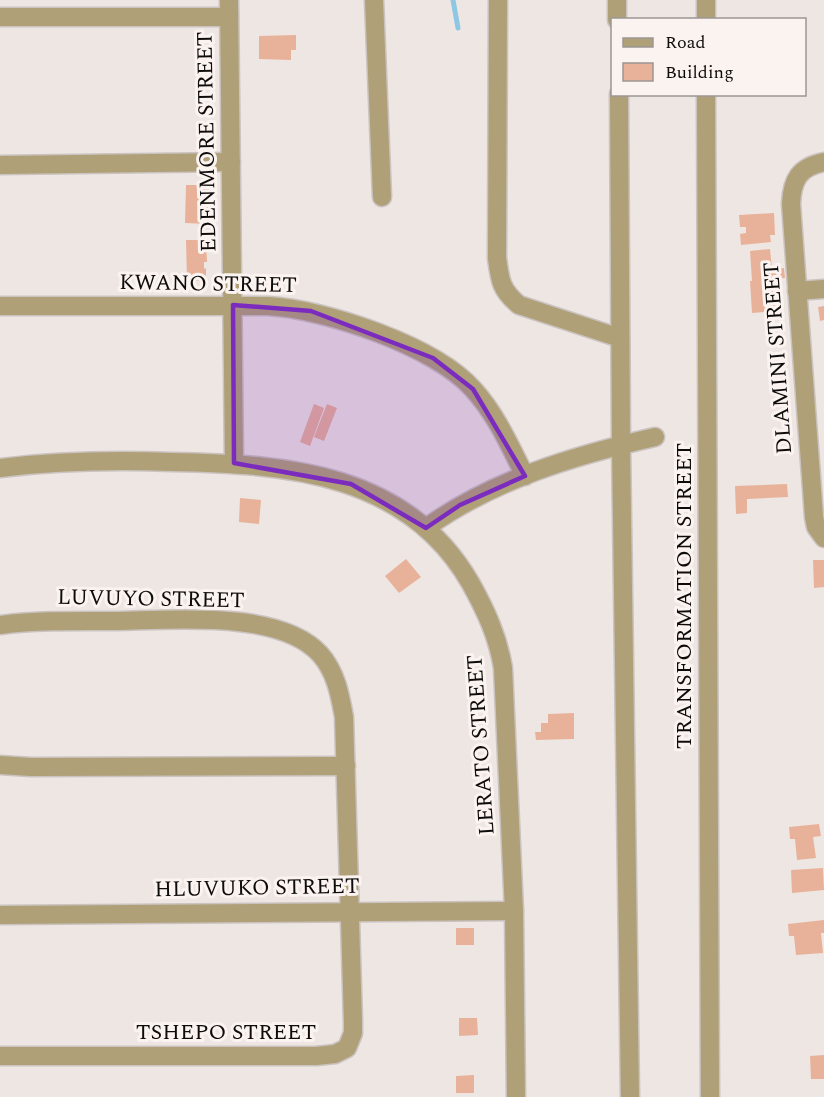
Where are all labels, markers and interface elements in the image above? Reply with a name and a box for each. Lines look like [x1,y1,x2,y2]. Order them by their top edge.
legend [611,18,806,96]
text: Road [665,29,706,56]
street label: EDENMORE STREET [189,31,225,253]
text: Building [665,59,734,86]
street label: DLAMINI STREET [755,261,801,455]
street label: KWANO STREET [119,266,297,302]
street label: TRANSFORMATION STREET [668,443,701,749]
street label: LUVUYO STREET [57,581,245,617]
street label: LERATO STREET [458,654,504,836]
street label: HLUVUKO STREET [154,870,360,906]
street label: TSHEPO STREET [136,1016,316,1049]

